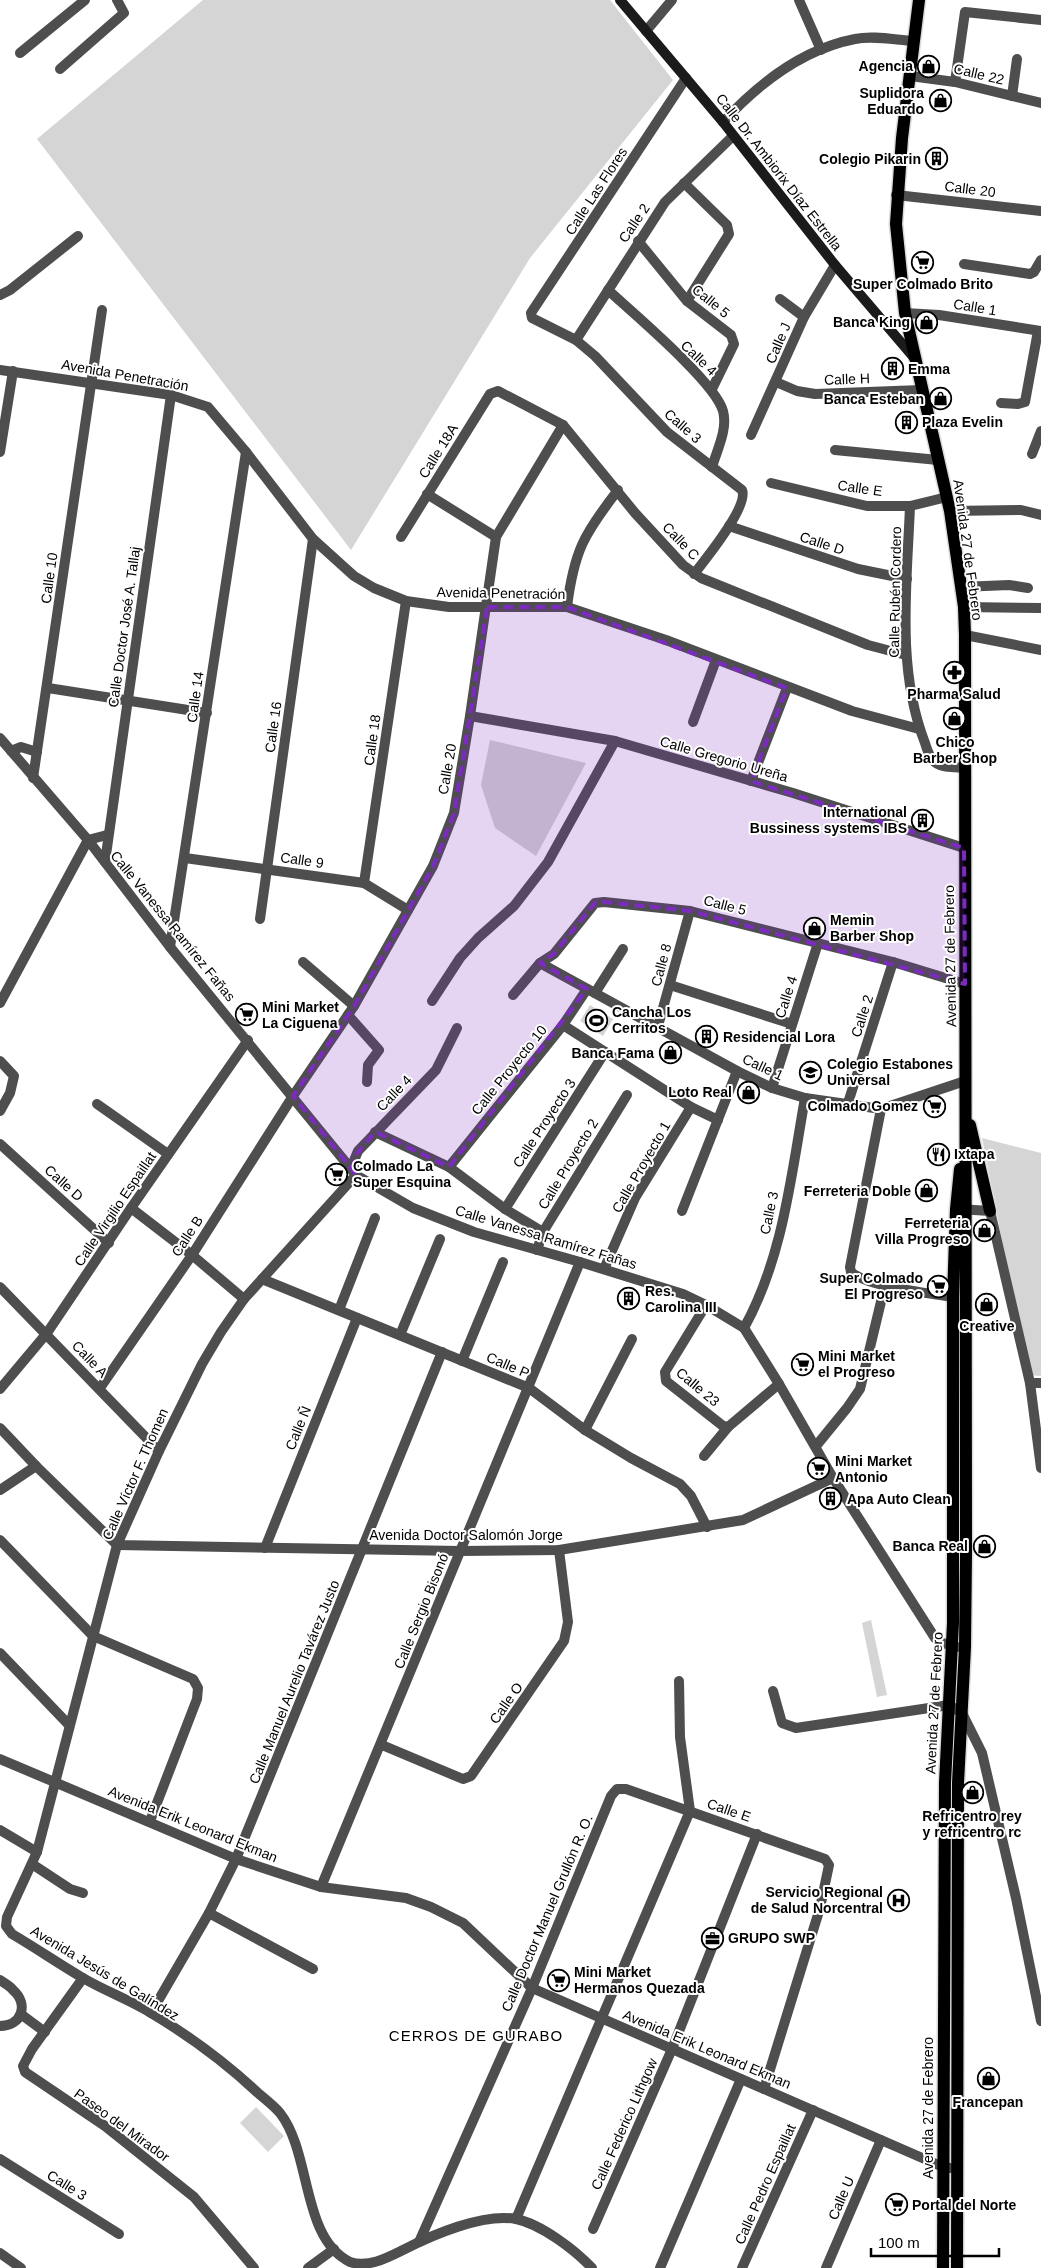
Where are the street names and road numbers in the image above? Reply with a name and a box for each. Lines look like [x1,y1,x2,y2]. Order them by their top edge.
street label: Calle 22 [952,60,1006,88]
street label: Calle Dr. Ambiorix Díaz Estrella [713,90,845,254]
street label: Calle Las Flores [562,144,630,238]
street label: Calle 20 [944,178,997,200]
street label: Calle 2 [615,200,653,246]
street label: Calle 5 [689,281,733,321]
street label: Calle 1 [952,296,998,318]
street label: Calle J [762,320,794,366]
street label: Calle 4 [678,337,720,379]
street label: Avenida Penetración [60,356,190,394]
street label: Calle H [824,370,870,388]
street label: Calle 3 [661,406,705,446]
street label: Calle 18A [415,420,461,481]
street label: Calle E [837,477,883,499]
street label: Avenida 27 de Febrero [950,478,986,622]
street label: Calle C [659,519,703,563]
street label: Calle Rubén Cordero [886,526,904,658]
street label: Calle D [798,528,846,558]
street label: Calle Doctor José A. Tallaj [105,545,143,709]
street label: Calle 10 [38,551,61,605]
street label: Avenida Penetración [436,584,566,602]
street label: Calle 14 [184,670,207,724]
street label: Calle 16 [262,700,285,754]
street label: Calle 18 [361,713,384,767]
street label: Calle Gregorio Ureña [658,733,790,785]
street label: Calle 20 [435,742,459,796]
street label: Calle Vanessa Ramírez Fañas [107,848,239,1004]
street label: Calle 9 [279,849,325,871]
street label: Avenida 27 de Febrero [941,885,959,1027]
street label: Calle 5 [702,892,748,918]
street label: Calle 8 [648,942,674,988]
street label: Calle 4 [772,974,800,1020]
street label: Calle 2 [848,993,876,1039]
street label: Calle Proyecto 10 [468,1022,550,1118]
street label: Calle 1 [740,1051,786,1084]
street label: Calle 4 [373,1072,415,1114]
street label: Calle Proyecto 3 [509,1075,579,1170]
street label: Calle Proyecto 2 [535,1116,601,1212]
street label: Calle Proyecto 1 [608,1118,674,1215]
street label: Calle Virgilio Espaillat [71,1149,159,1269]
street label: Calle D [42,1162,86,1204]
street label: Calle 3 [757,1190,781,1236]
street label: Calle Vanessa Ramírez Fañas [453,1202,639,1272]
street label: Calle B [168,1213,206,1259]
street label: Calle A [69,1337,112,1381]
street label: Calle P [484,1349,532,1381]
street label: Calle 23 [673,1364,723,1410]
street label: Calle Ñ [282,1404,314,1452]
street label: Calle Víctor F. Thomen [99,1406,171,1542]
street label: Avenida Doctor Salomón Jorge [369,1527,563,1543]
street label: Calle Sergio Bisonó [391,1551,452,1671]
street label: Calle Manuel Aurelio Tavárez Justo [246,1578,342,1786]
street label: Avenida 27 de Febrero [922,1631,946,1774]
street label: Calle O [486,1679,526,1727]
street label: Avenida Erik Leonard Ekman [106,1783,280,1865]
street label: Calle E [705,1795,753,1825]
street label: Calle Doctor Manuel Grullón R. O. [498,1812,596,2014]
street label: Avenida Jesús de Galíndez [28,1922,182,2024]
street label: Avenida Erik Leonard Ekman [621,2006,793,2092]
street label: Avenida 27 de Febrero [920,2037,936,2179]
street label: Calle Federico Lithgow [588,2055,661,2192]
street label: Paseo del Mirador [71,2085,173,2165]
street label: Calle Pedro Espaillat [731,2121,799,2247]
street label: Calle 3 [44,2167,90,2203]
street label: Calle U [825,2174,857,2222]

